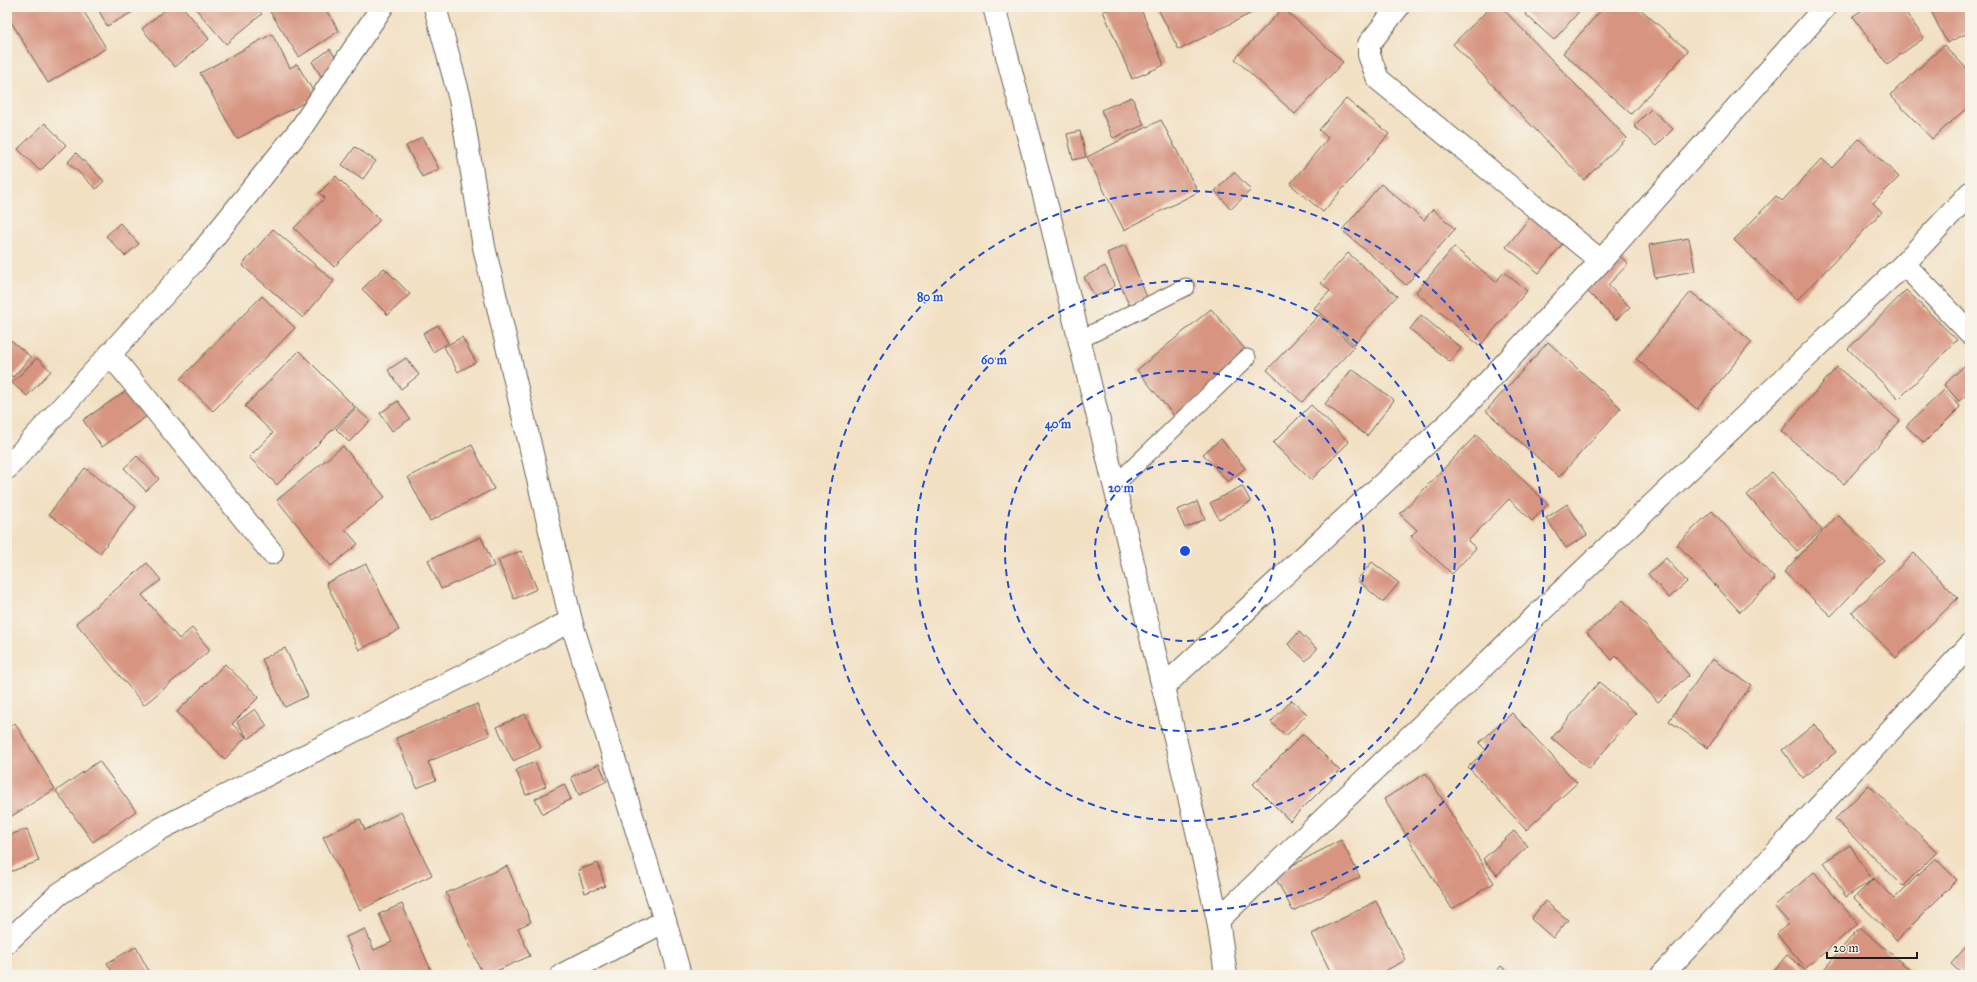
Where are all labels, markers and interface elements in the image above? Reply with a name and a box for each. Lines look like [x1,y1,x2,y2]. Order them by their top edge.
text: 80 m [917,290,944,304]
text: 60 m [981,353,1008,367]
text: 40 m [1045,417,1072,432]
text: 20 m [1108,481,1135,495]
centre of rings [1178,544,1192,558]
scale bar [1827,934,1917,960]
text: 20 m [1833,941,1859,955]

